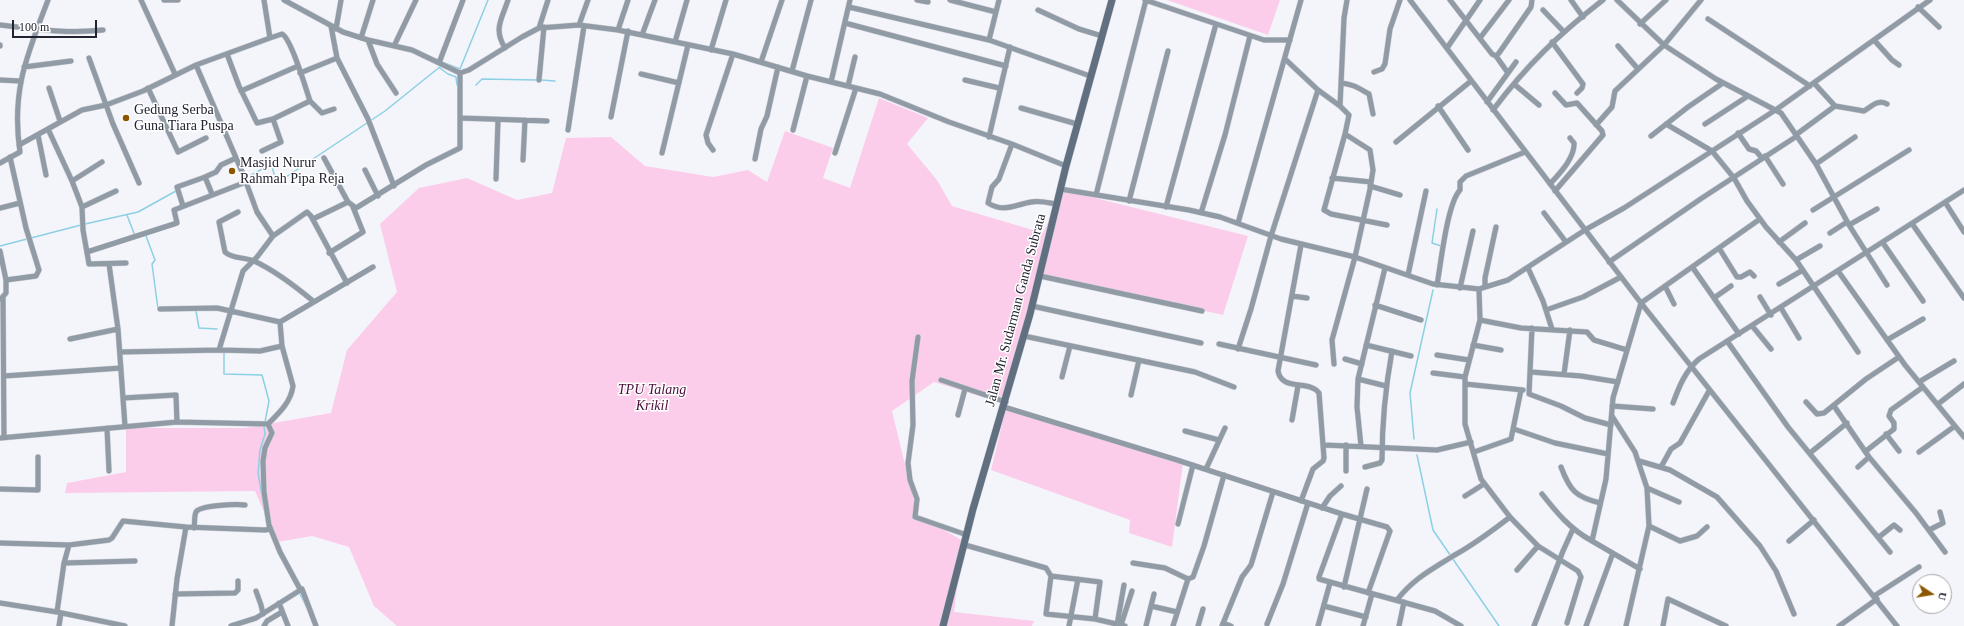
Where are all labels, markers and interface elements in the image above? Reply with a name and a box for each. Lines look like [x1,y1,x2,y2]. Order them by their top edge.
scale bar [14,12,99,38]
text: 100 m [19,20,49,34]
place label: Gedung Serba Guna Tiara Puspa [134,102,234,134]
marker: Gedung Serba Guna Tiara Puspa [121,113,131,123]
place label: Masjid Nurur Rahmah Pipa Reja [240,155,344,188]
marker: Masjid Nurur Rahmah Pipa Reja [227,166,237,176]
street label: Jalan Mr. Sudarman Ganda Subrata [982,212,1050,408]
park label: TPU Talang Krikil [618,382,686,414]
north arrow [1912,574,1952,614]
text: U [1936,591,1949,601]

